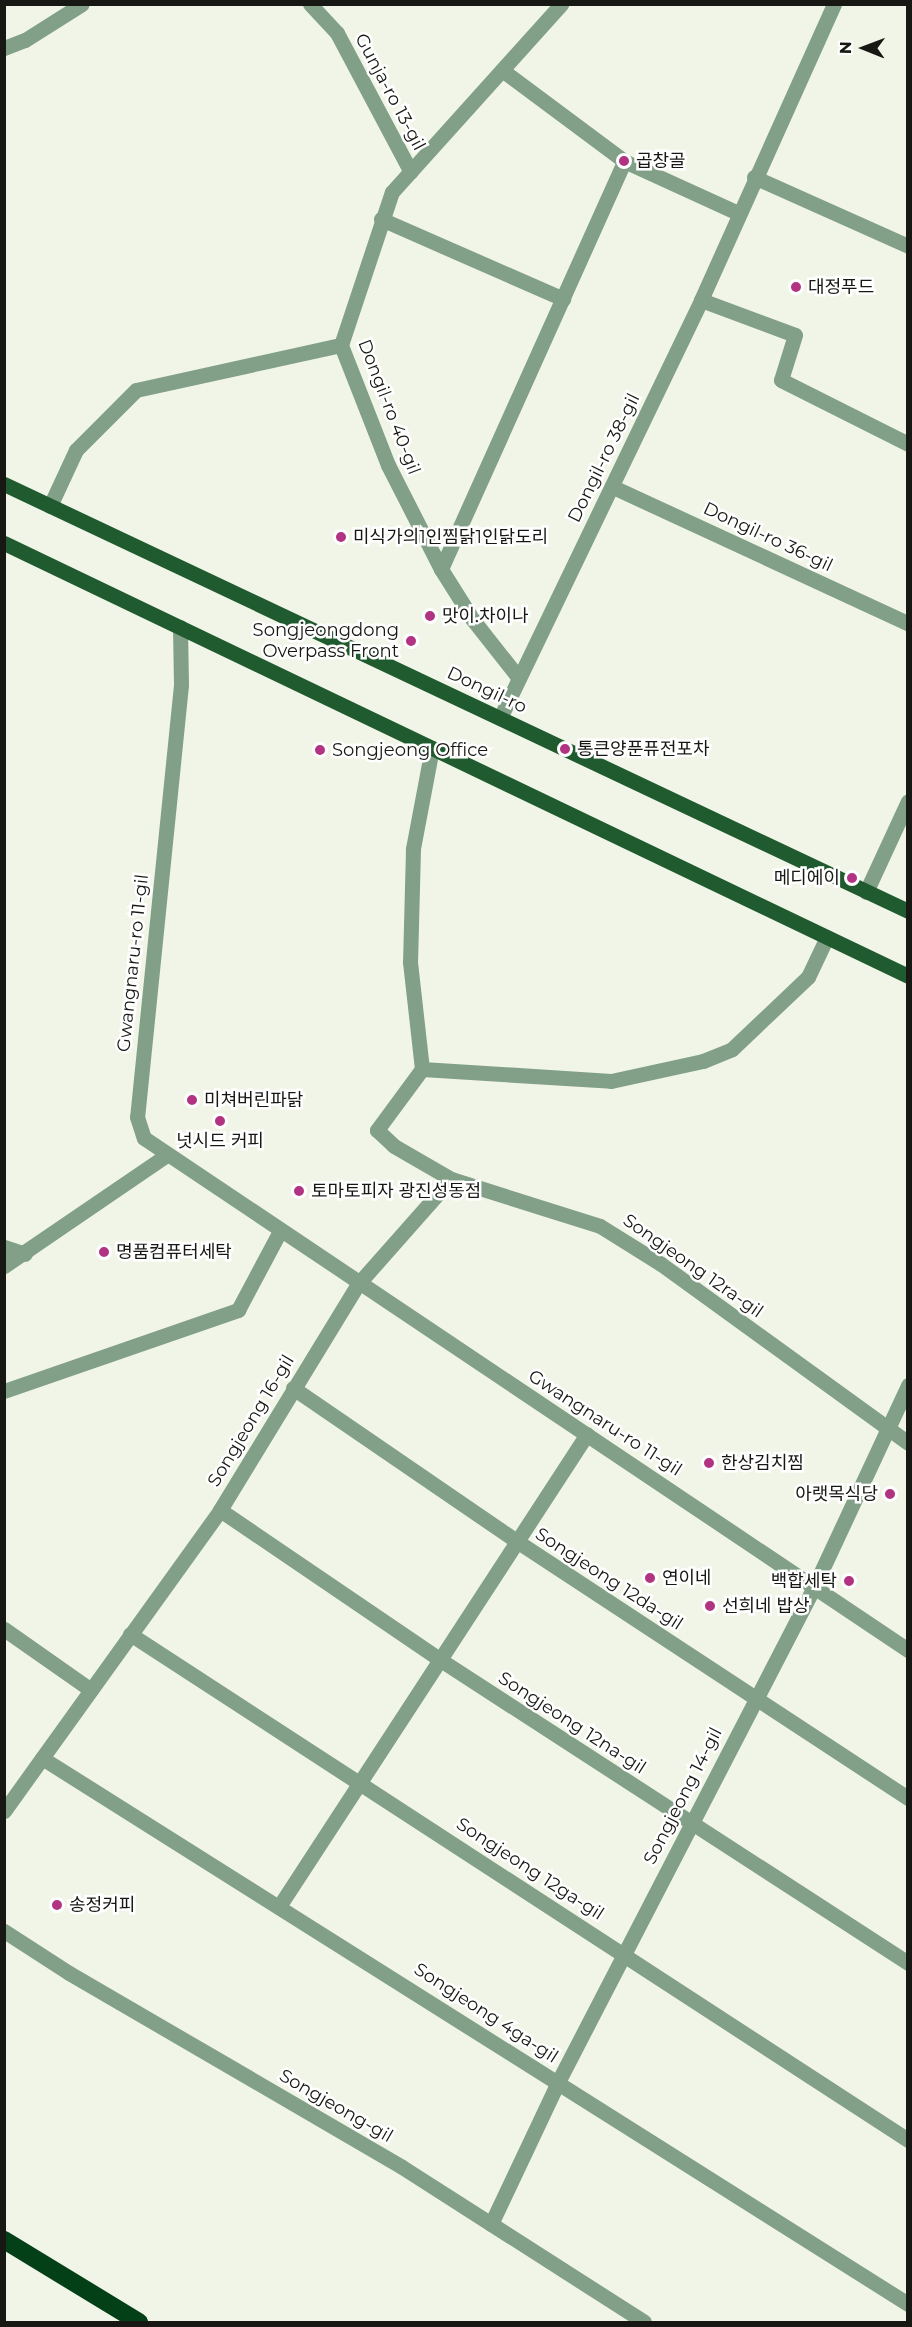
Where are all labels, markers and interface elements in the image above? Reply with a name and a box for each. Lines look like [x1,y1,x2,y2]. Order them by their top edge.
north arrow [834,18,894,78]
street label: Gunja-ro 13-gil [350,30,430,154]
text: N [836,41,855,54]
place label: 곱창골 [636,150,686,172]
marker: 곱창골 [617,154,631,168]
place label: 대정푸드 [808,276,874,298]
marker: 대정푸드 [789,280,803,294]
street label: Dongil-ro 40-gil [353,336,425,478]
street label: Dongil-ro 38-gil [563,390,645,526]
street label: Dongil-ro 36-gil [700,498,836,576]
place label: 미식가의1인찜닭1인닭도리 [353,526,548,548]
marker: 미식가의1인찜닭1인닭도리 [334,530,348,544]
place label: 맛이.차이나 [442,605,529,627]
marker: 맛이.차이나 [423,609,437,623]
place label: Songjeongdong Overpass Front [253,620,399,662]
marker: Songjeongdong Overpass Front [404,634,418,648]
street label: Dongil-ro [444,662,530,718]
place label: 통큰양푼퓨전포차 [577,738,709,760]
place label: Songjeong Office [332,739,488,761]
marker: 통큰양푼퓨전포차 [558,742,572,756]
marker: Songjeong Office [313,743,327,757]
place label: 메디에이 [774,867,840,889]
marker: 메디에이 [845,871,859,885]
street label: Gwangnaru-ro 11-gil [113,873,153,1053]
place label: 미쳐버린파닭 [204,1089,303,1111]
marker: 미쳐버린파닭 [185,1093,199,1107]
marker: 넛시드 커피 [213,1114,227,1128]
place label: 넛시드 커피 [176,1130,264,1152]
place label: 토마토피자 광진성동점 [311,1180,481,1202]
marker: 토마토피자 광진성동점 [292,1184,306,1198]
street label: Songjeong 12ra-gil [619,1210,767,1322]
place label: 명품컴퓨터세탁 [116,1241,232,1263]
marker: 명품컴퓨터세탁 [97,1245,111,1259]
street label: Songjeong 16-gil [203,1351,299,1491]
street label: Gwangnaru-ro 11-gil [524,1365,686,1481]
place label: 한상김치찜 [721,1452,804,1474]
marker: 한상김치찜 [702,1456,716,1470]
place label: 아랫목식당 [795,1483,878,1505]
marker: 아랫목식당 [883,1487,897,1501]
street label: Songjeong 12da-gil [531,1523,687,1635]
place label: 연이네 [662,1567,712,1589]
place label: 백합세탁 [771,1570,837,1592]
marker: 연이네 [643,1571,657,1585]
marker: 백합세탁 [842,1574,856,1588]
place label: 선희네 밥상 [722,1595,810,1617]
marker: 선희네 밥상 [703,1599,717,1613]
street label: Songjeong 12na-gil [494,1667,650,1779]
street label: Songjeong 14-gil [639,1724,727,1868]
street label: Songjeong 12ga-gil [452,1813,608,1925]
place label: 송정커피 [69,1894,135,1916]
marker: 송정커피 [50,1898,64,1912]
street label: Songjeong 4ga-gil [410,1958,562,2068]
street label: Songjeong-gil [275,2065,397,2147]

